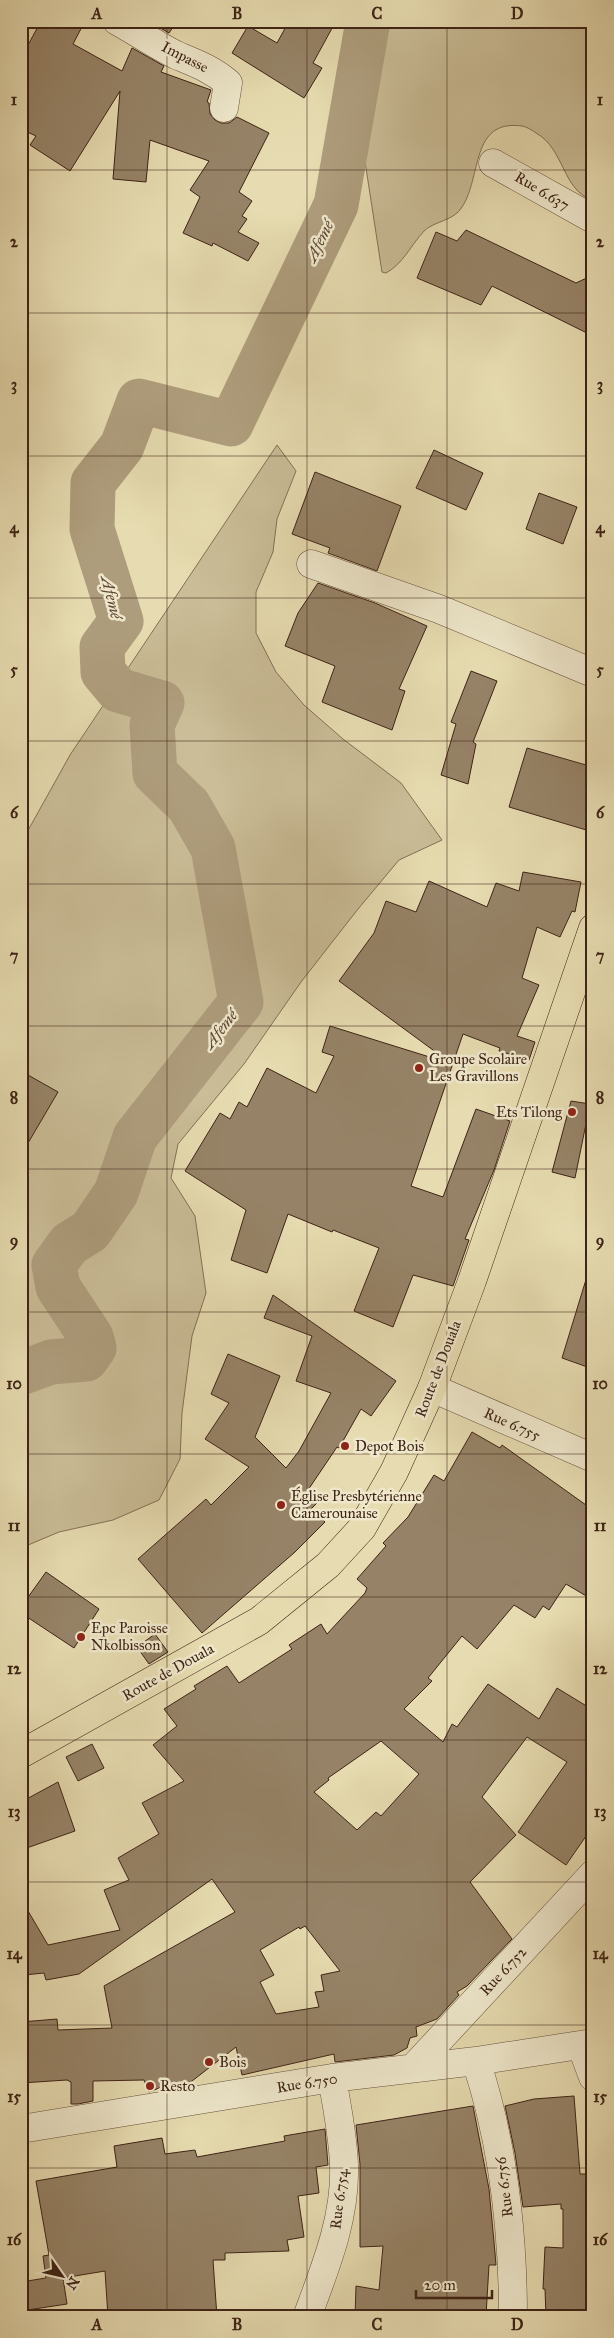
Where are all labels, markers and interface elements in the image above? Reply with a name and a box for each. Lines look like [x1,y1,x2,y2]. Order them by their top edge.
text: A [91,4,103,23]
text: B [232,4,242,23]
text: C [372,4,383,23]
text: D [511,4,524,23]
street label: Impasse [159,38,211,76]
text: 1 [11,90,18,109]
text: 1 [597,90,604,109]
street label: Rue 6.637 [511,168,573,214]
water label: Afemé [300,215,339,267]
text: 2 [10,232,19,251]
text: 2 [596,232,605,251]
text: 3 [11,375,17,395]
text: 3 [597,375,603,395]
text: 4 [10,518,20,538]
text: 4 [596,518,606,538]
water label: Afemé [97,572,127,624]
text: 5 [10,660,18,679]
text: 5 [596,660,604,679]
text: 6 [10,803,19,822]
text: 6 [596,803,605,822]
text: 7 [10,946,19,965]
text: 7 [596,946,605,965]
water label: Afemé [198,1004,243,1054]
place label: Groupe Scolaire Les Gravillons [429,1050,527,1085]
marker: Groupe Scolaire Les Gravillons [413,1062,425,1074]
text: 8 [10,1088,18,1107]
text: 8 [596,1088,604,1107]
place label: Ets Tilong [496,1103,563,1121]
marker: Ets Tilong [566,1106,578,1118]
text: 9 [10,1231,18,1251]
text: 9 [596,1231,604,1251]
street label: Route de Douala [411,1317,465,1420]
text: 10 [6,1374,22,1393]
text: 10 [592,1374,608,1393]
street label: Rue 6.755 [481,1404,543,1444]
place label: Depot Bois [355,1437,424,1455]
marker: Depot Bois [339,1440,351,1452]
place label: Église Presbytérienne Camerounaise [291,1486,422,1522]
marker: Église Presbytérienne Camerounaise [275,1499,287,1511]
text: 11 [8,1516,21,1535]
text: 11 [594,1516,607,1535]
place label: Epc Paroisse Nkolbisson [91,1619,168,1654]
marker: Epc Paroisse Nkolbisson [75,1631,87,1643]
street label: Route de Douala [119,1639,218,1705]
text: 12 [7,1659,22,1678]
text: 12 [593,1659,608,1678]
text: 13 [8,1802,20,1822]
text: 13 [594,1802,606,1822]
street label: Rue 6.752 [476,1942,531,1999]
text: 14 [6,1944,23,1964]
text: 14 [592,1944,609,1964]
place label: Bois [219,2053,246,2071]
marker: Bois [203,2056,215,2068]
street label: Rue 6.750 [275,2069,339,2097]
place label: Resto [160,2077,195,2095]
marker: Resto [144,2080,156,2092]
text: 15 [7,2087,21,2106]
text: 15 [593,2087,607,2106]
street label: Rue 6.756 [491,2155,517,2218]
street label: Rue 6.754 [326,2167,352,2230]
text: 16 [7,2230,22,2249]
text: 16 [593,2230,608,2249]
north arrow [38,2250,88,2300]
scale bar [416,2268,493,2300]
text: N [62,2273,83,2293]
text: 20 m [424,2276,456,2294]
text: A [91,2315,103,2334]
text: B [232,2315,242,2334]
text: C [372,2315,383,2334]
text: D [511,2315,524,2334]

